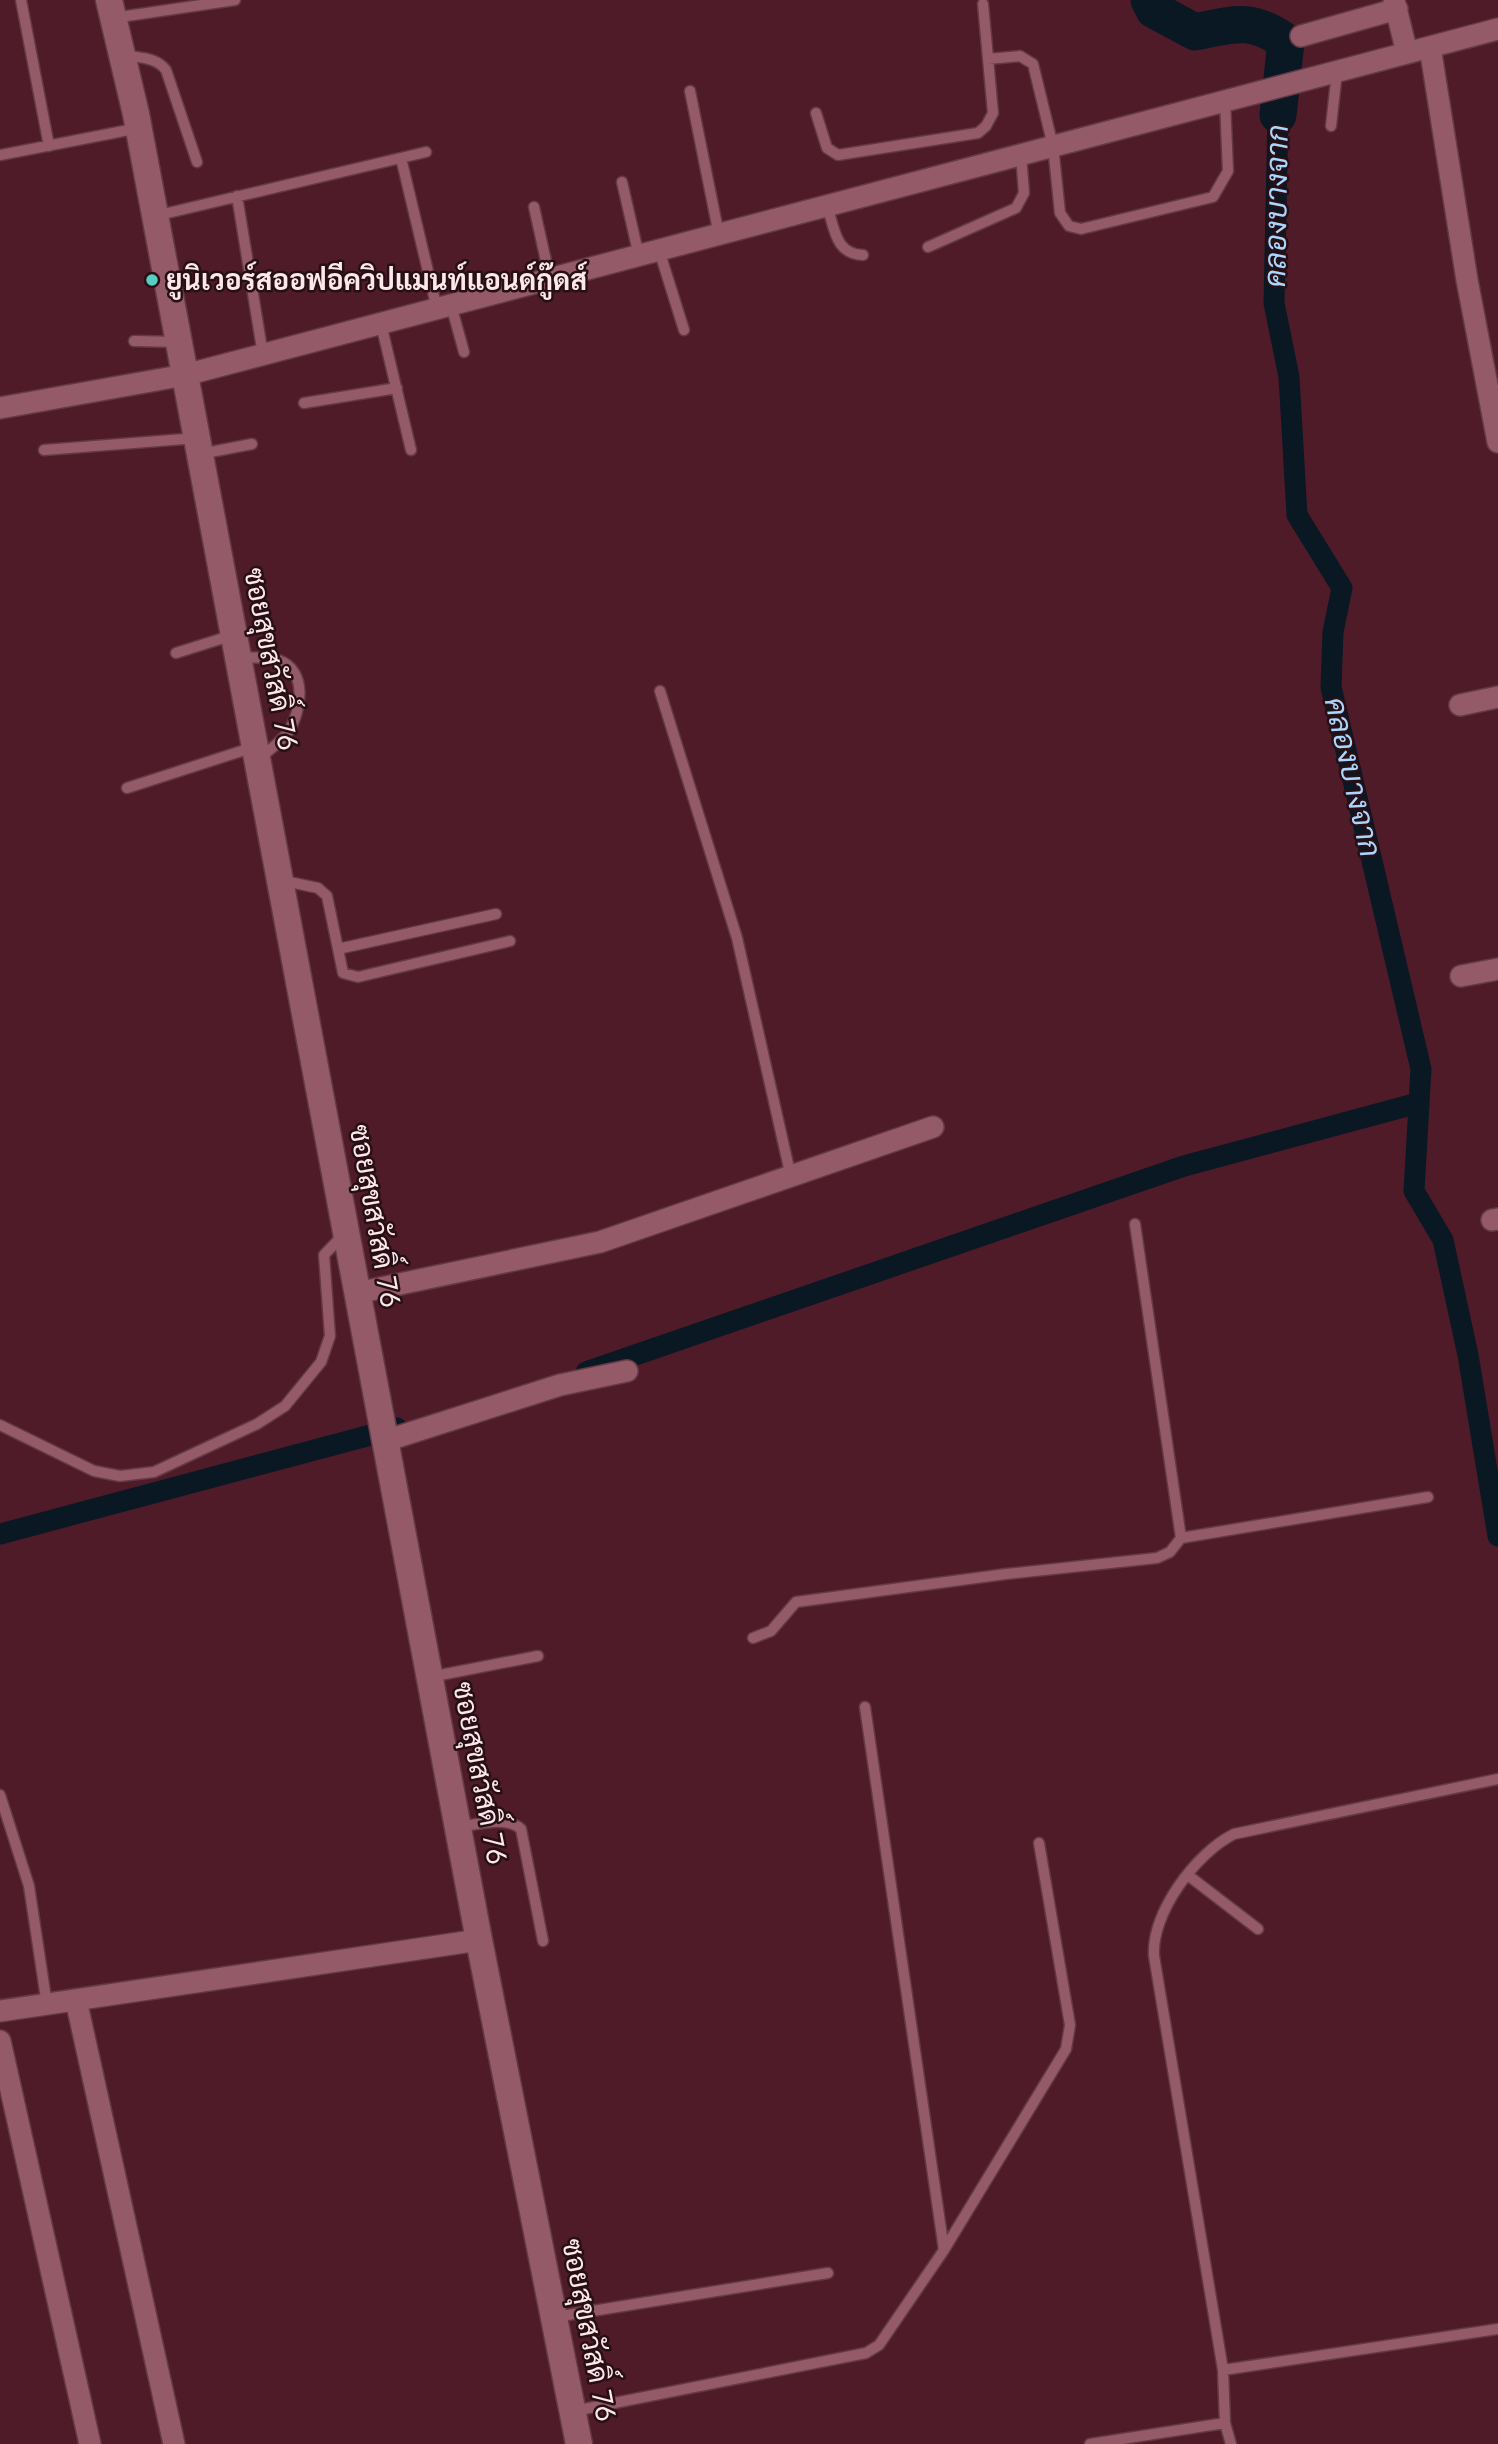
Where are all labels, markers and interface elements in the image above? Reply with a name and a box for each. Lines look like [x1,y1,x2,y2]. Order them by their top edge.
water label: คลองบางจาก [1253,124,1299,288]
place label: ยูนิเวอร์สออฟอีควิปแมนท์แอนด์กู๊ดส์ [166,260,588,301]
marker: ยูนิเวอร์สออฟอีควิปแมนท์แอนด์กู๊ดส์ [144,272,160,288]
street label: ซอยสุขสวัสดิ์ 76 [233,563,312,754]
water label: คลองบางจาก [1314,693,1392,861]
street label: ซอยสุขสวัสดิ์ 76 [339,1121,415,1311]
street label: ซอยสุขสวัสดิ์ 76 [442,1677,521,1868]
street label: ซอยสุขสวัสดิ์ 76 [551,2234,630,2425]

